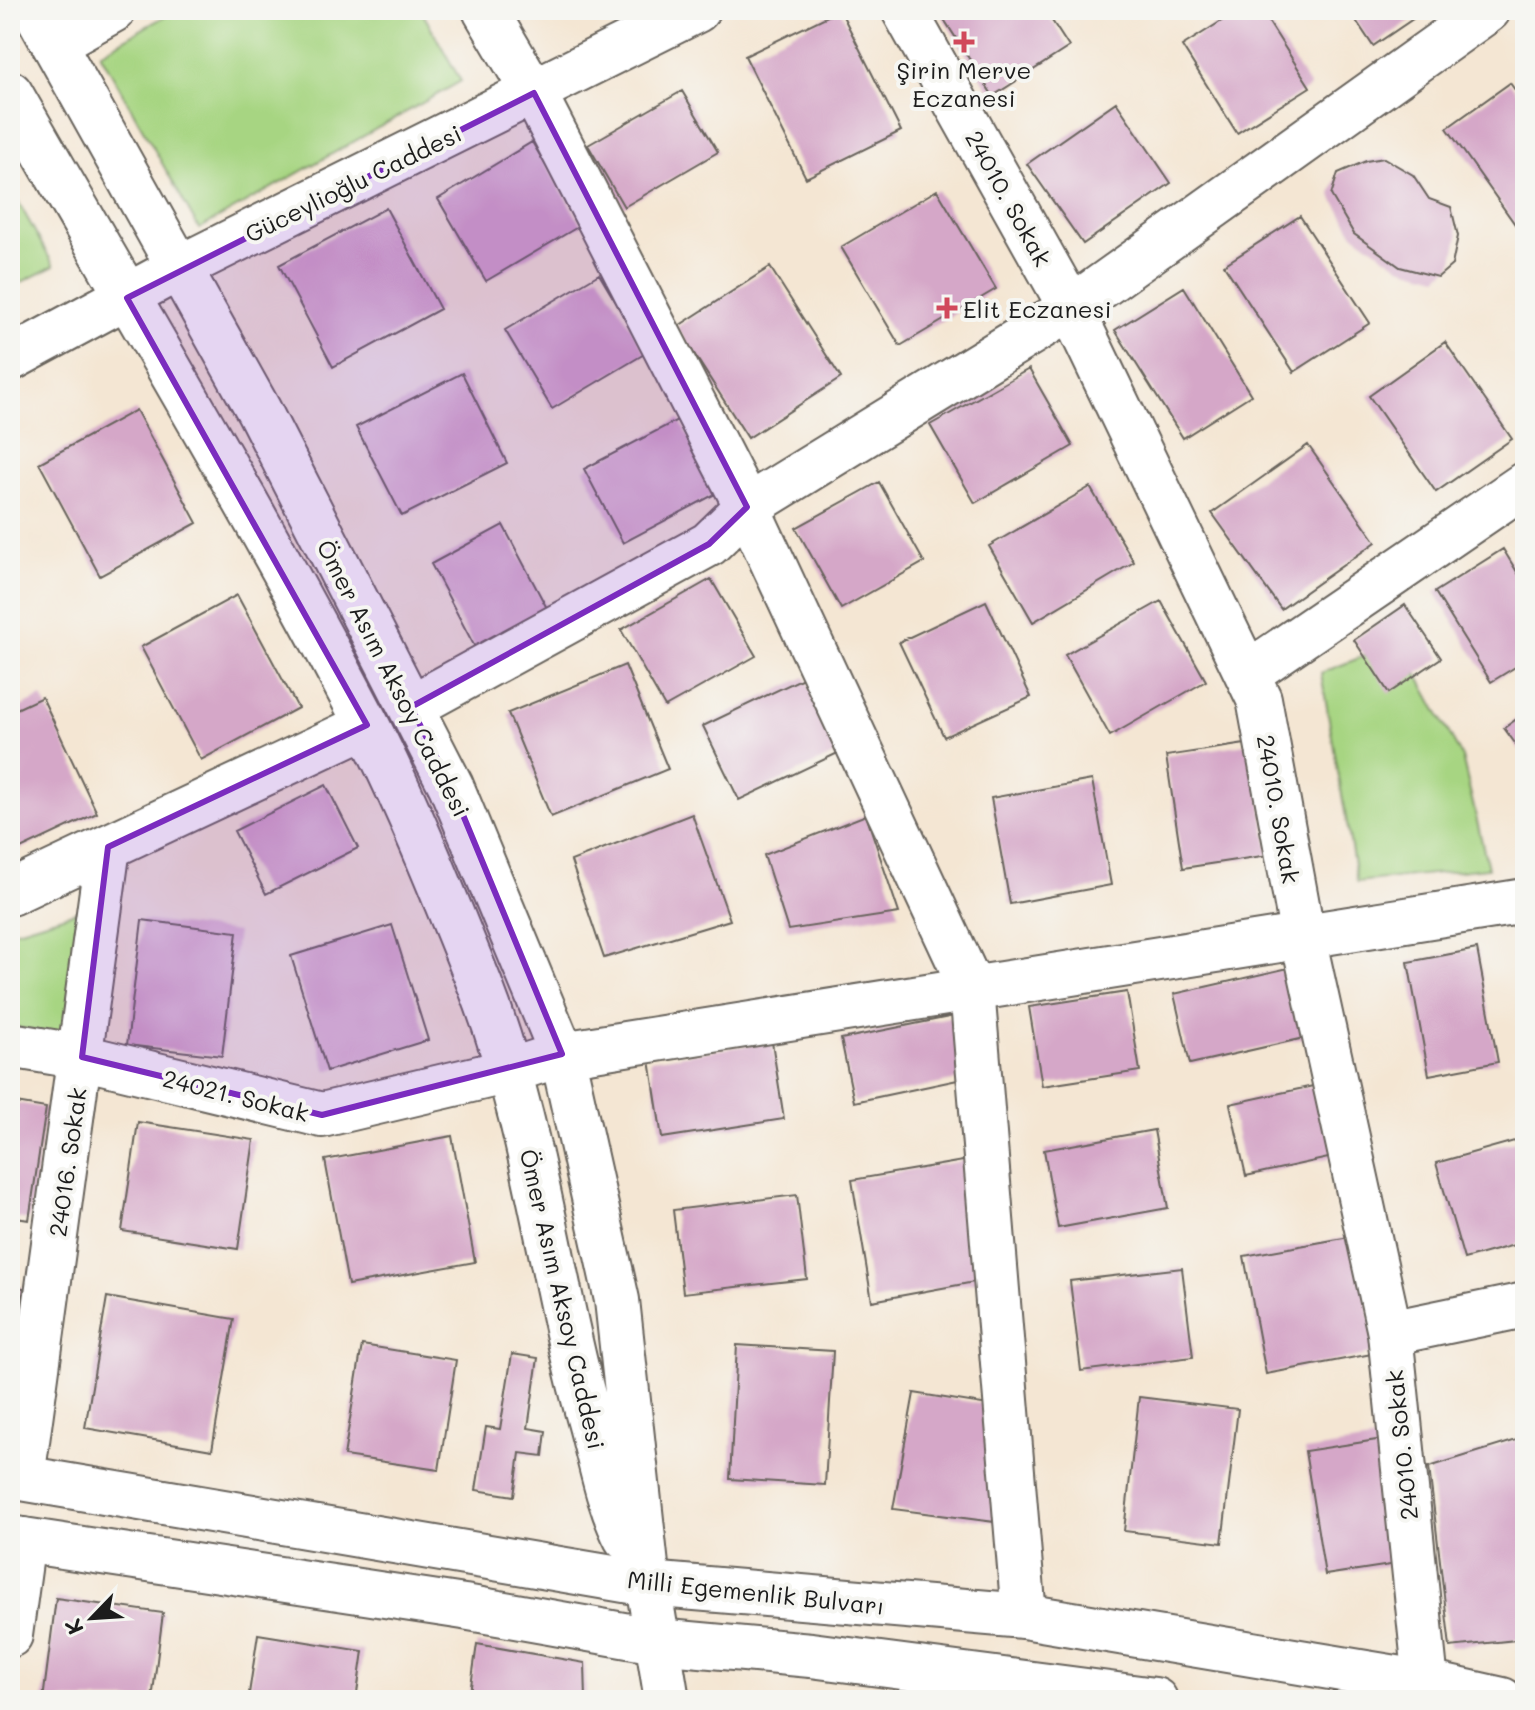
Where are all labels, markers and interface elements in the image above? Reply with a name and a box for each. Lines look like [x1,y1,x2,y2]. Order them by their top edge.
marker: Şirin Merve Eczanesi [955,33,973,51]
place label: Şirin Merve Eczanesi [897,54,1031,113]
street label: Güceylioğlu Caddesi [240,117,466,249]
street label: 24010. Sokak [959,125,1059,271]
place label: Elit Eczanesi [963,293,1112,324]
marker: Elit Eczanesi [938,299,956,317]
street label: Ömer Asım Aksoy Caddesi [310,534,478,822]
street label: 24010. Sokak [1251,732,1307,886]
street label: 24021. Sokak [160,1062,312,1128]
street label: 24016. Sokak [41,1085,93,1239]
street label: Ömer Asım Aksoy Caddesi [513,1146,613,1452]
street label: 24010. Sokak [1378,1368,1424,1522]
street label: Milli Egemenlik Bulvarı [626,1563,886,1621]
north arrow [52,1578,132,1658]
text: K [57,1614,90,1639]

